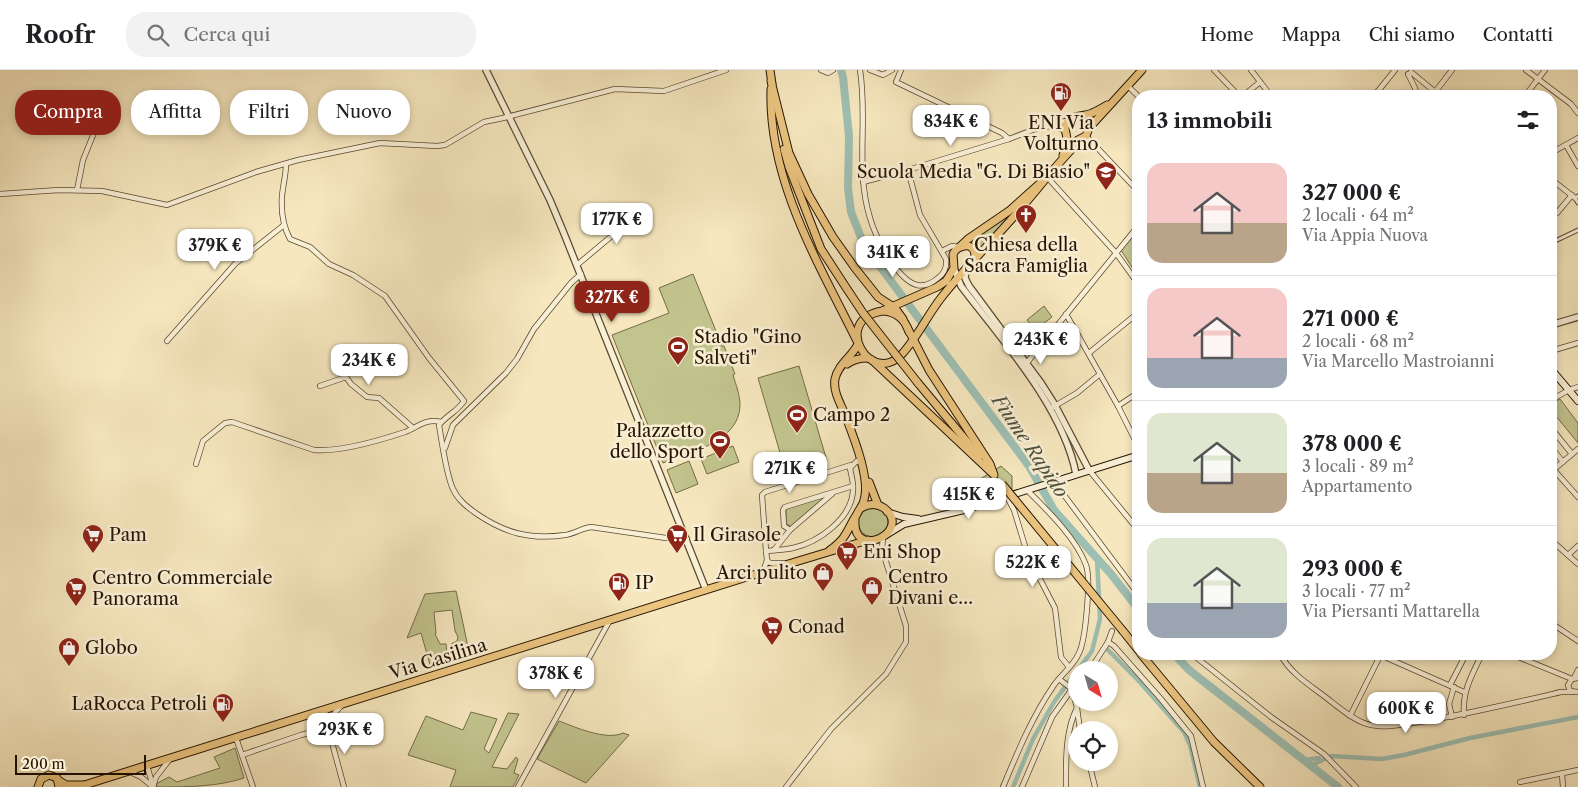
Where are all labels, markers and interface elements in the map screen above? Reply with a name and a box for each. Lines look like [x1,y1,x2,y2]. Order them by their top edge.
search box [126,12,476,57]
text: Roofr [25,20,96,49]
icon: search [144,21,172,49]
text: Cerca qui [184,23,270,46]
text: Home [1201,24,1253,46]
text: Mappa [1281,24,1341,46]
text: Chi siamo [1369,24,1455,46]
text: Contatti [1483,24,1553,46]
fuel station icon: ENI Via Volturno [1049,81,1073,112]
chip: Compra [15,90,121,135]
chip: Affitta [131,90,220,135]
chip: Filtri [230,90,308,135]
chip: Nuovo [318,90,410,135]
pin: 834K € [910,104,992,147]
icon: filters [1514,106,1542,134]
text: 13 immobili [1147,108,1272,133]
text: 834K € [924,111,978,131]
place label: ENI Via Volturno [1022,112,1099,155]
school or university icon: Scuola Media "G. Di Biasio" [1094,160,1118,191]
place label: Scuola Media "G. Di Biasio" [857,161,1090,183]
text: 327 000 € [1302,180,1401,205]
icon: home [1187,183,1247,243]
pin: 177K € [576,202,658,245]
church icon: Chiesa della Sacra Famiglia [1014,203,1038,234]
text: 2 locali · 64 m² [1302,205,1414,225]
text: 177K € [592,209,642,229]
text: Via Appia Nuova [1302,225,1428,245]
pin: 379K € [174,228,256,271]
place label: Chiesa della Sacra Famiglia [964,234,1088,277]
text: 379K € [188,235,242,255]
pin: 341K € [852,236,934,278]
text: 341K € [867,242,919,262]
pin: 327K € [571,280,653,323]
text: 327K € [585,287,639,307]
text: 271 000 € [1302,306,1399,331]
icon: home [1187,308,1247,368]
pin: 243K € [1000,322,1082,365]
place label: Stadio "Gino Salveti" [694,326,802,369]
text: 243K € [1014,329,1068,349]
text: 2 locali · 68 m² [1302,331,1414,351]
sports icon: Stadio "Gino Salveti" [666,335,690,366]
pin: 234K € [328,344,410,386]
text: 234K € [342,350,396,370]
text: Via Marcello Mastroianni [1302,351,1494,371]
water label: Fiume Rapido [986,388,1073,502]
sports icon: Campo 2 [785,403,809,434]
place label: Campo 2 [813,404,890,426]
place label: Palazzetto dello Sport [610,420,705,463]
sports icon: Palazzetto dello Sport [708,429,732,460]
text: 378 000 € [1302,431,1402,456]
icon: home [1187,433,1247,493]
pin: 271K € [749,452,831,494]
text: 3 locali · 89 m² [1302,456,1414,476]
text: 271K € [764,458,816,478]
text: Appartamento [1302,476,1412,496]
pin: 415K € [928,478,1010,520]
text: 415K € [943,484,995,504]
supermarket icon: Pam [81,523,105,554]
supermarket icon: Il Girasole [665,523,689,554]
place label: Pam [109,524,147,546]
place label: Il Girasole [693,524,781,546]
supermarket icon: Eni Shop [835,540,859,571]
place label: Eni Shop [863,541,941,563]
pin: 522K € [992,546,1074,588]
text: 522K € [1006,552,1060,572]
text: 293 000 € [1302,556,1403,581]
icon: home [1187,558,1247,618]
shop icon: Arci pulito [811,561,835,592]
place label: Arci pulito [715,562,807,584]
place label: Centro Divani e… [888,566,973,609]
place label: Centro Commerciale Panorama [92,567,272,610]
fuel station icon: IP [607,571,631,602]
place label: IP [635,572,654,594]
shop icon: Centro Divani e… [860,575,884,606]
supermarket icon: Centro Commerciale Panorama [64,576,88,607]
text: 3 locali · 77 m² [1302,581,1411,601]
text: Via Piersanti Mattarella [1302,601,1480,621]
supermarket icon: Conad [760,615,784,646]
place label: Conad [788,616,845,638]
street label: Via Casilina [386,634,490,685]
shop icon: Globo [57,636,81,667]
place label: Globo [85,637,138,659]
pin: 378K € [515,656,597,699]
north arrow [1068,661,1118,711]
map controls [1068,661,1118,771]
text: 378K € [529,663,583,683]
fuel station icon: LaRocca Petroli [211,692,235,723]
pin: 600K € [1365,692,1447,734]
place label: LaRocca Petroli [72,693,208,715]
text: 600K € [1378,698,1434,718]
pin: 293K € [304,712,386,755]
text: 293K € [318,719,372,739]
button: locate [1068,721,1118,771]
scale bar [15,752,146,775]
text: 200 m [22,755,65,773]

